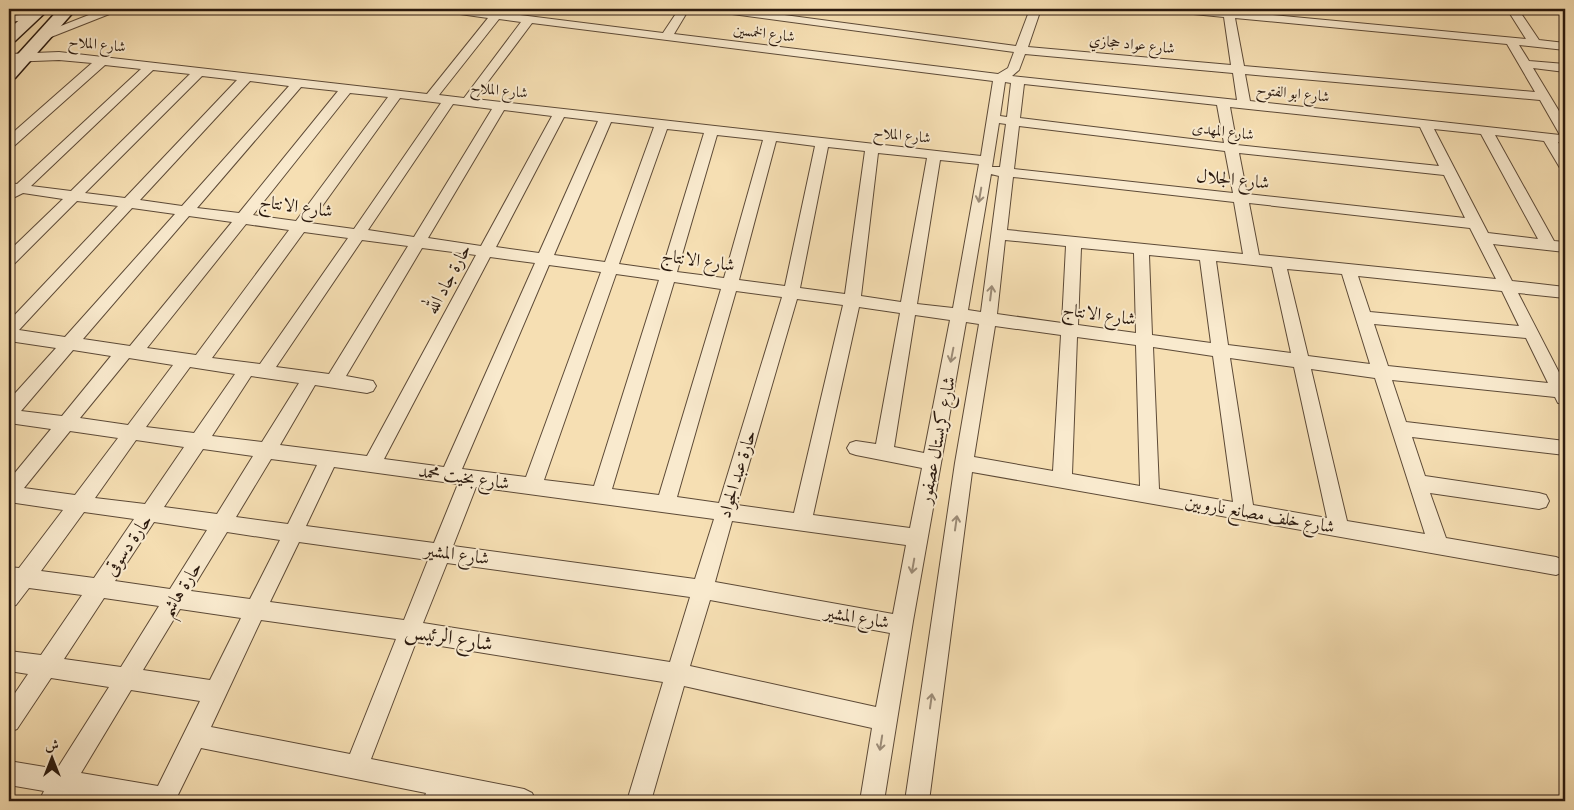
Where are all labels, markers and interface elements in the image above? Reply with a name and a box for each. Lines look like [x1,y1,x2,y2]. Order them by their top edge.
street label: شارع الخمسين [732,20,796,50]
street label: شارع عواد حجازي [1088,31,1176,61]
street label: شارع الملاح [67,32,127,60]
street label: شارع الملاح [469,78,529,106]
street label: شارع ابو الفتوح [1255,80,1331,110]
street label: شارع المهدى [1191,118,1255,148]
street label: شارع الملاح [872,123,932,151]
street label: شارع الجلال [1195,164,1271,198]
one-way arrow [975,186,985,202]
street label: شارع الانتاج [257,190,334,227]
street label: حارة جاد الله [418,239,478,319]
street label: شارع الانتاج [659,244,736,281]
one-way arrow [986,285,996,301]
street label: شارع الانتاج [1060,298,1137,335]
one-way arrow [947,347,957,363]
street label: شارع كريستال عصفور [914,375,964,508]
street label: حارة عبد الجواد [713,427,764,522]
street label: شارع بخيت محمد [416,460,511,498]
street label: شارع خلف مصانع ناروبين [1183,490,1337,543]
street label: حارة دسوقى [99,510,159,582]
one-way arrow [951,515,961,531]
street label: شارع المشير [421,538,491,573]
street label: حارة هاشم [155,557,212,624]
one-way arrow [908,558,918,574]
street label: شارع المشير [820,600,891,637]
street label: شارع الرئيس [402,617,495,662]
one-way arrow [926,693,936,709]
north arrow [28,732,78,782]
one-way arrow [876,735,886,751]
text: ش [45,737,59,756]

